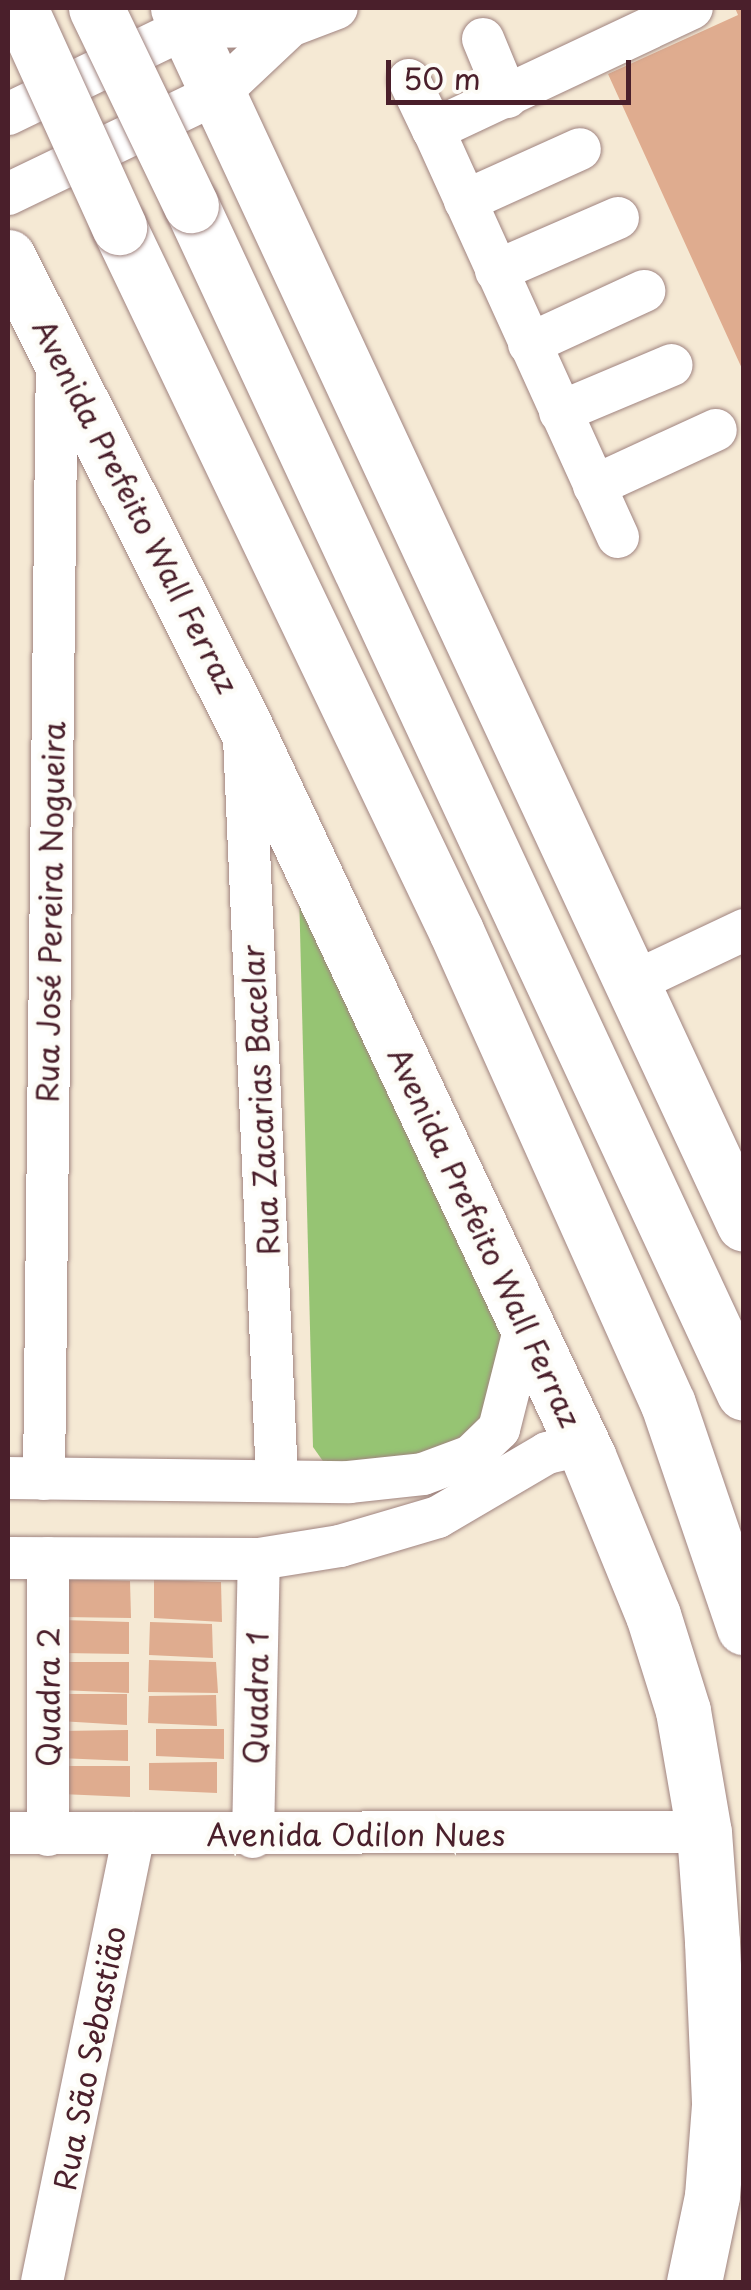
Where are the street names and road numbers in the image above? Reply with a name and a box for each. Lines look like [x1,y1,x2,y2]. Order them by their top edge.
street label: Avenida Prefeito Wall Ferraz [27,314,245,698]
street label: Rua José Pereira Nogueira [29,720,71,1104]
street label: Rua Zacarias Bacelar [234,943,286,1257]
street label: Avenida Prefeito Wall Ferraz [382,1043,588,1431]
street label: Quadra 2 [30,1626,66,1768]
street label: Quadra 1 [237,1631,275,1765]
street label: Avenida Odilon Nues [207,1816,505,1852]
street label: Rua São Sebastião [46,1923,132,2193]

